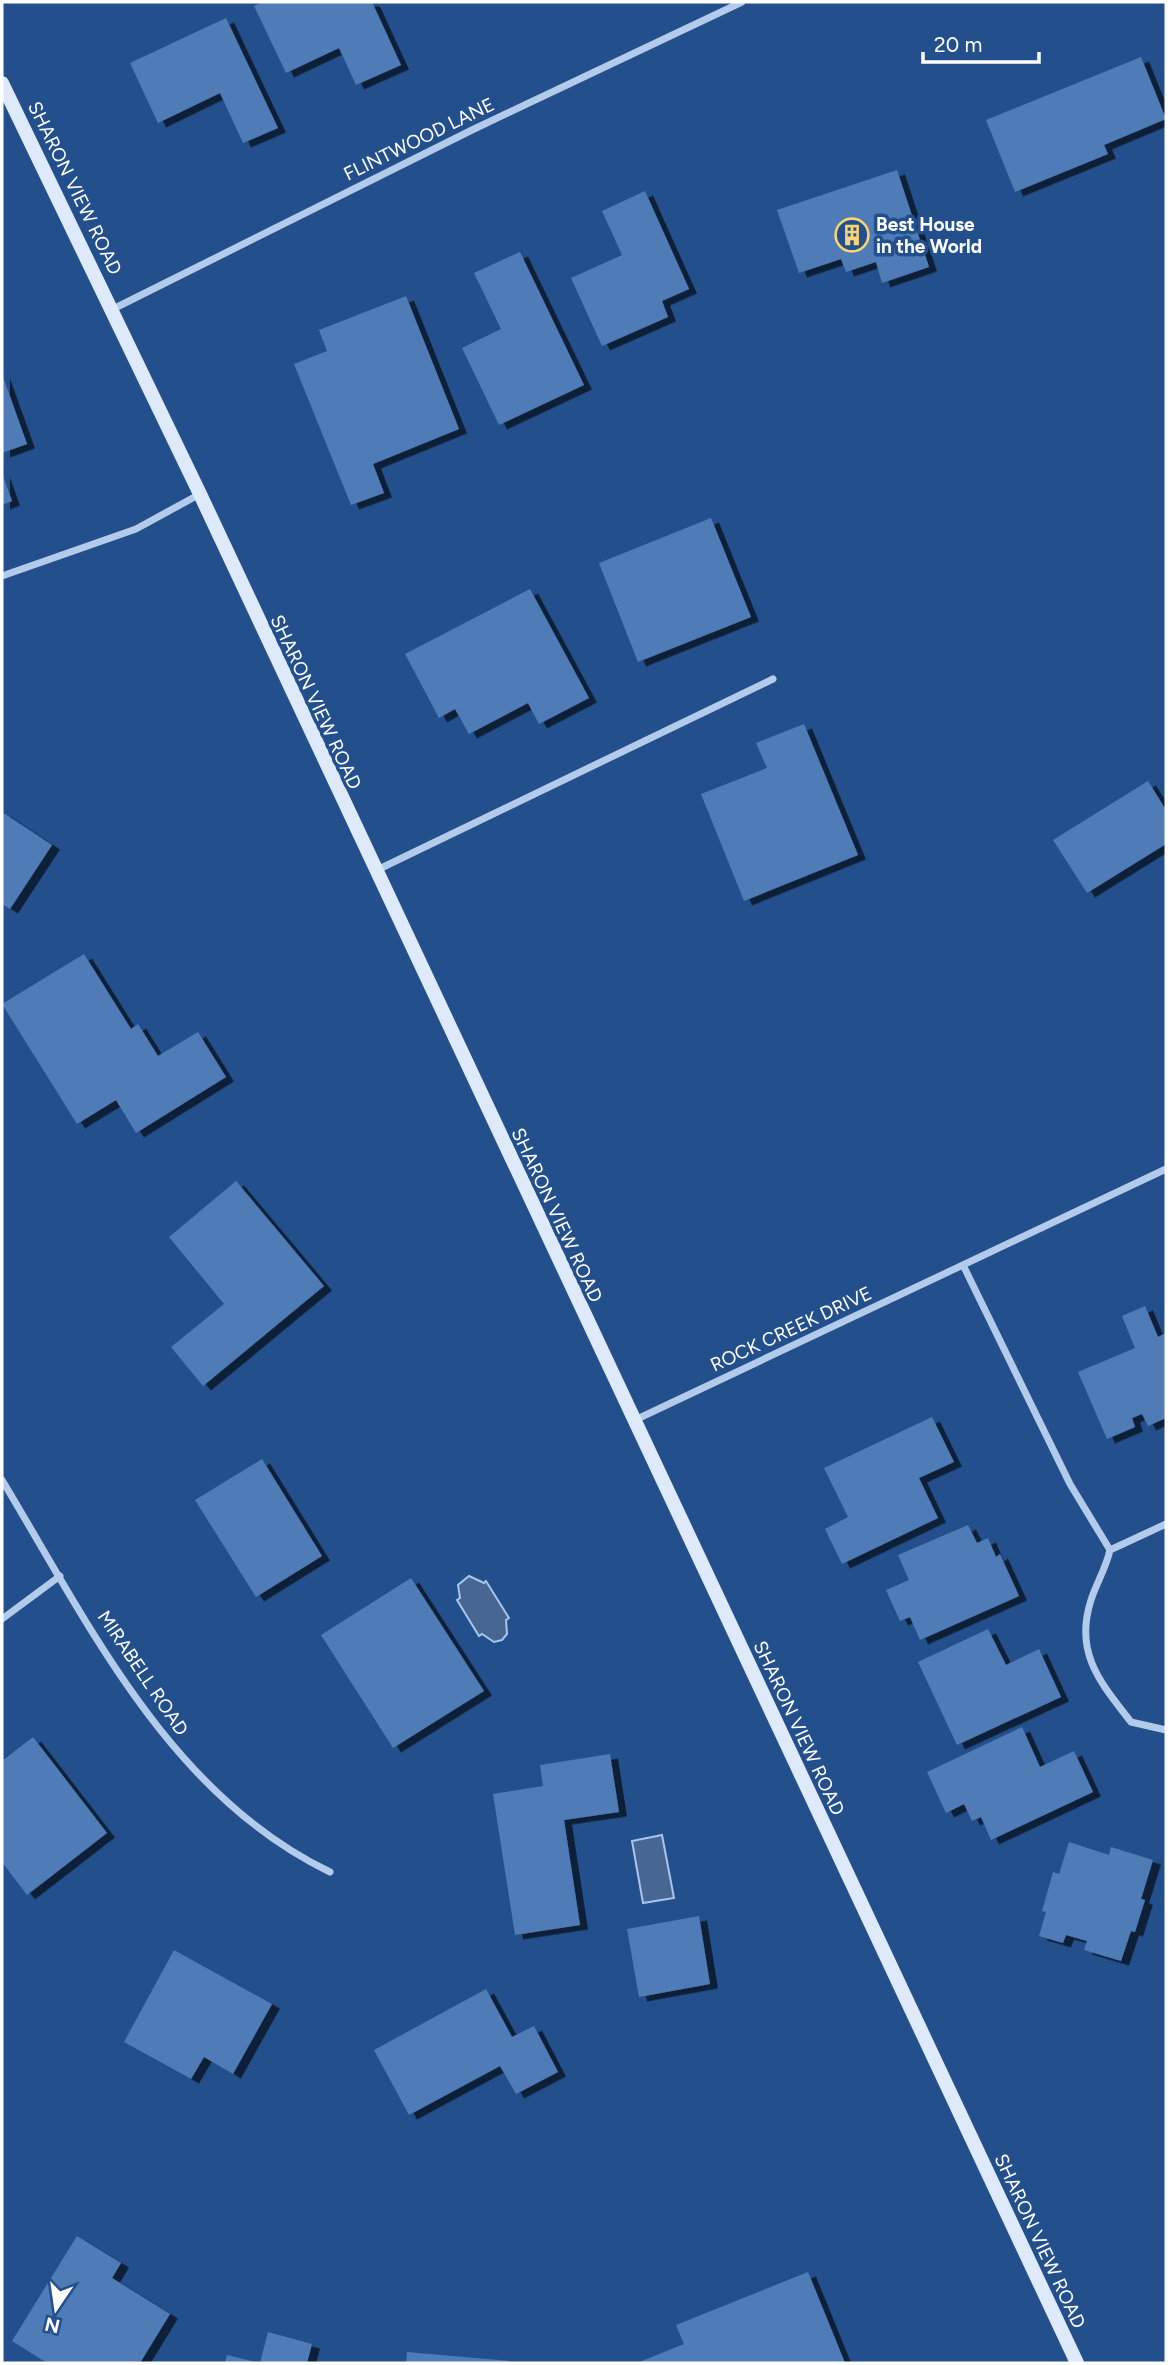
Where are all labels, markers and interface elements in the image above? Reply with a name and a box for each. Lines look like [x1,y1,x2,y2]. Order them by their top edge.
scale bar [923,21,1038,65]
text: 20 m [934,32,982,57]
street label: FLINTWOOD LANE [340,93,498,185]
street label: SHARON VIEW ROAD [23,98,127,278]
place label: Best House in the World [876,213,982,258]
building icon: Best House in the World [833,216,871,254]
street label: SHARON VIEW ROAD [265,611,367,793]
street label: SHARON VIEW ROAD [506,1124,608,1306]
street label: ROCK CREEK DRIVE [707,1281,875,1377]
street label: MIRABELL ROAD [93,1606,193,1740]
street label: SHARON VIEW ROAD [748,1637,850,1819]
street label: SHARON VIEW ROAD [989,2150,1091,2332]
north arrow [21,2274,91,2344]
text: N [43,2312,62,2338]

